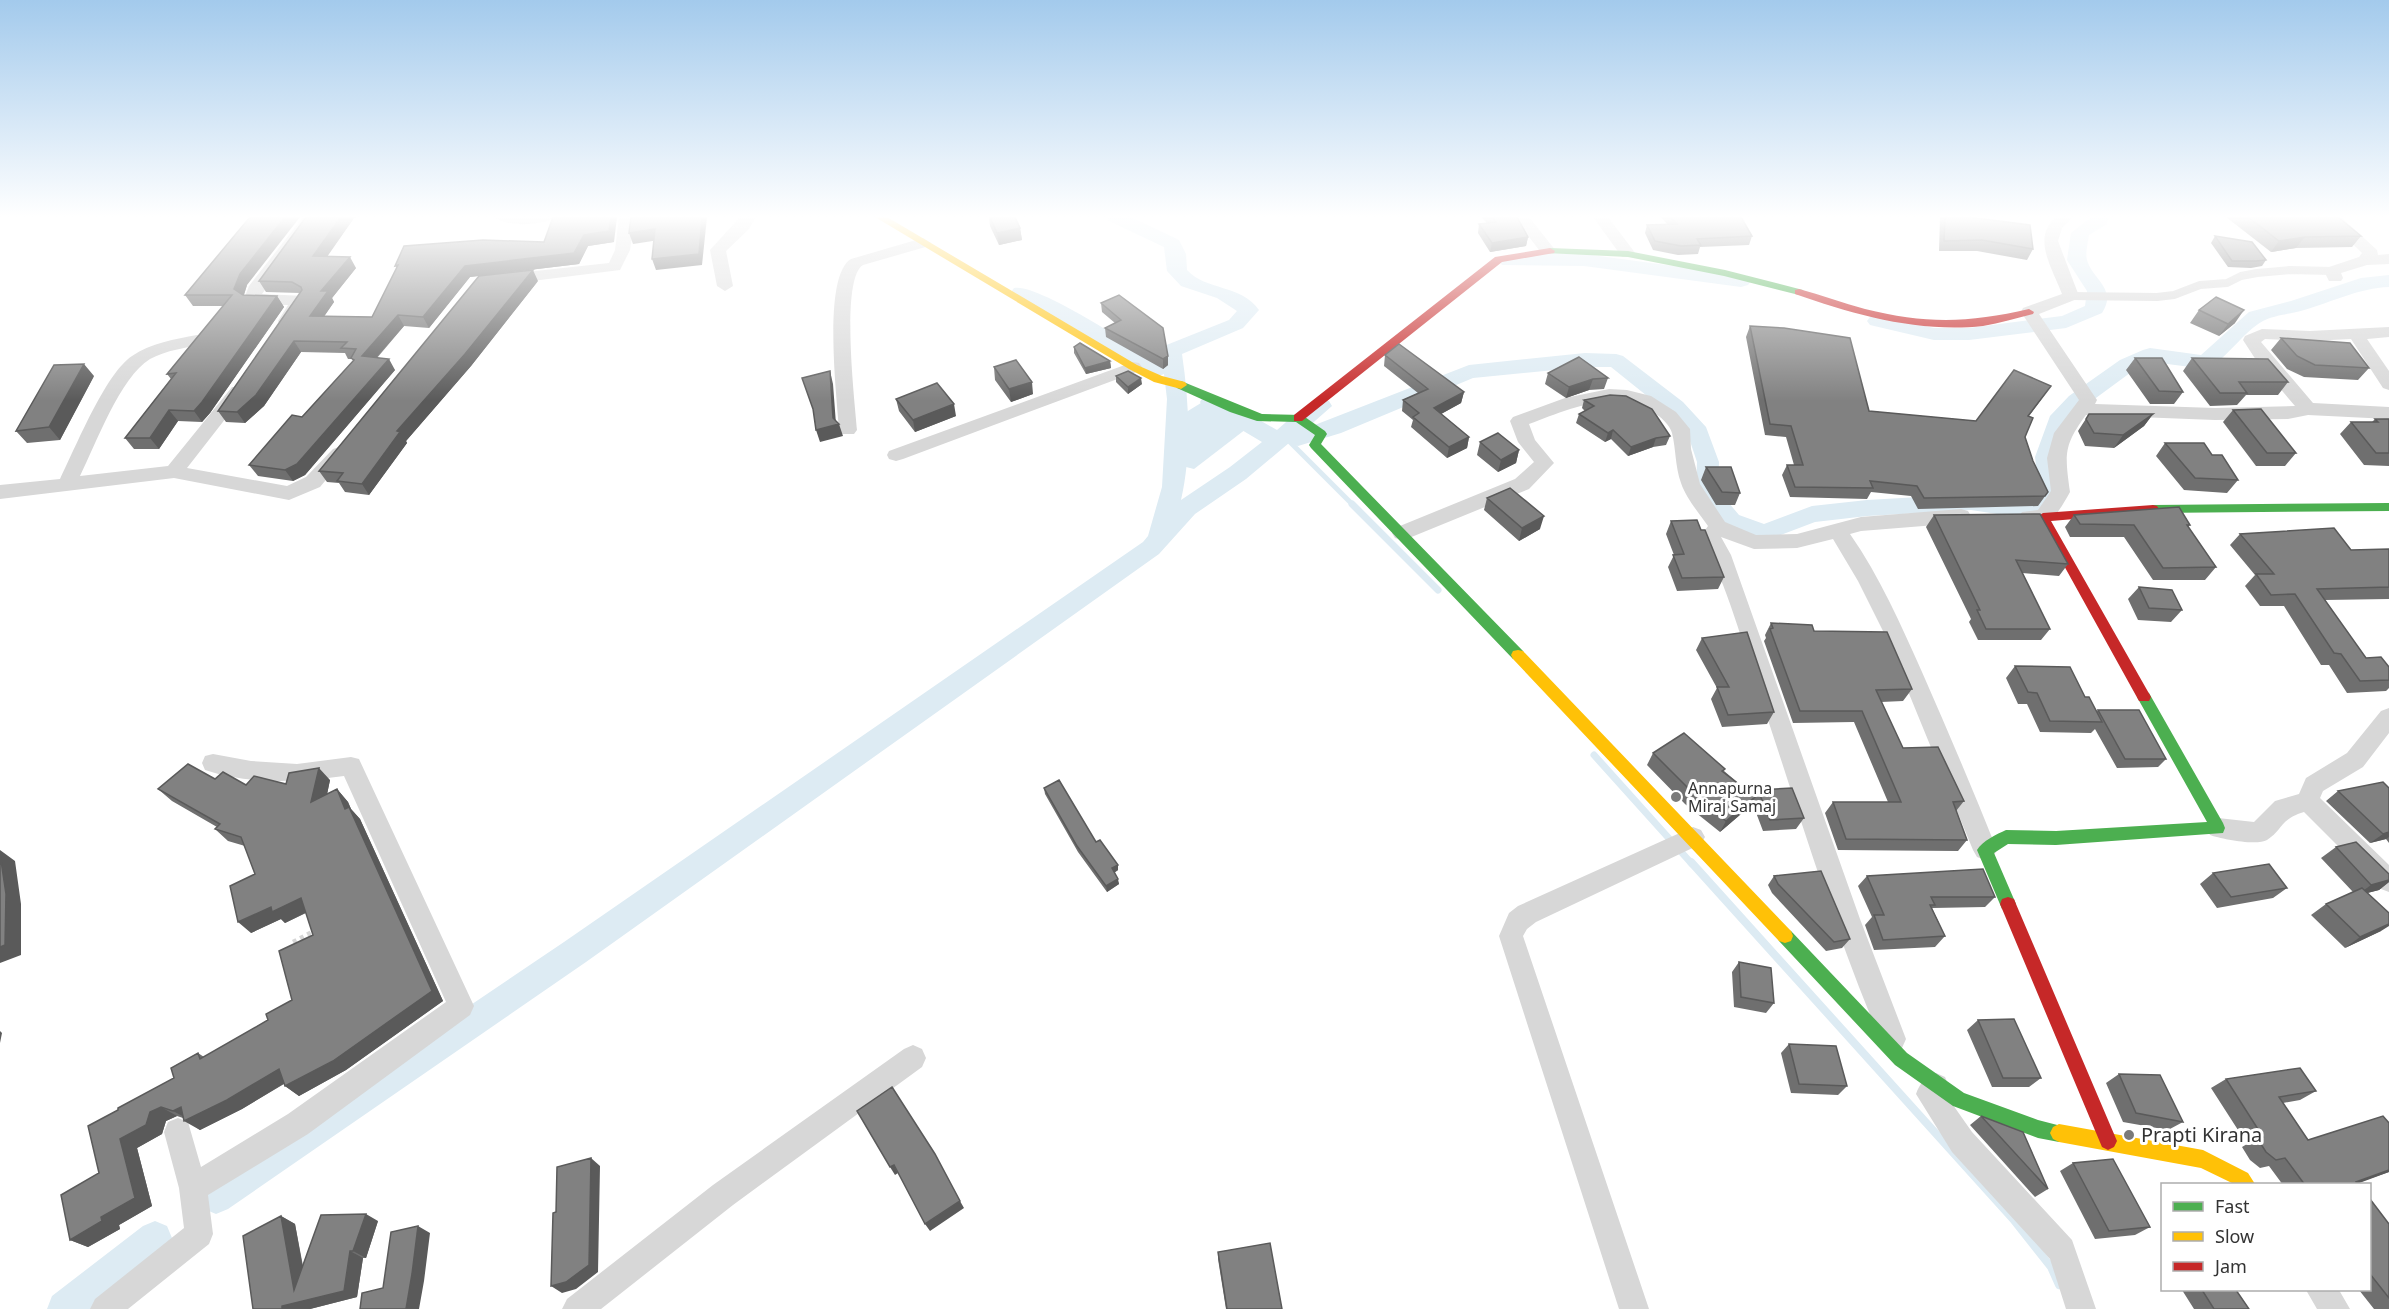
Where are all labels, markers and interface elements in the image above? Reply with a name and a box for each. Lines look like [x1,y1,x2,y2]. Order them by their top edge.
place label: Annapurna Miraj Samaj [1688,777,1776,817]
marker: Annapurna Miraj Samaj [1669,790,1683,804]
place label: Prapti Kirana [2141,1121,2262,1148]
marker: Prapti Kirana [2122,1128,2136,1142]
legend [2161,1183,2371,1291]
text: Fast [2215,1194,2250,1218]
text: Slow [2215,1224,2254,1248]
text: Jam [2213,1254,2247,1278]

